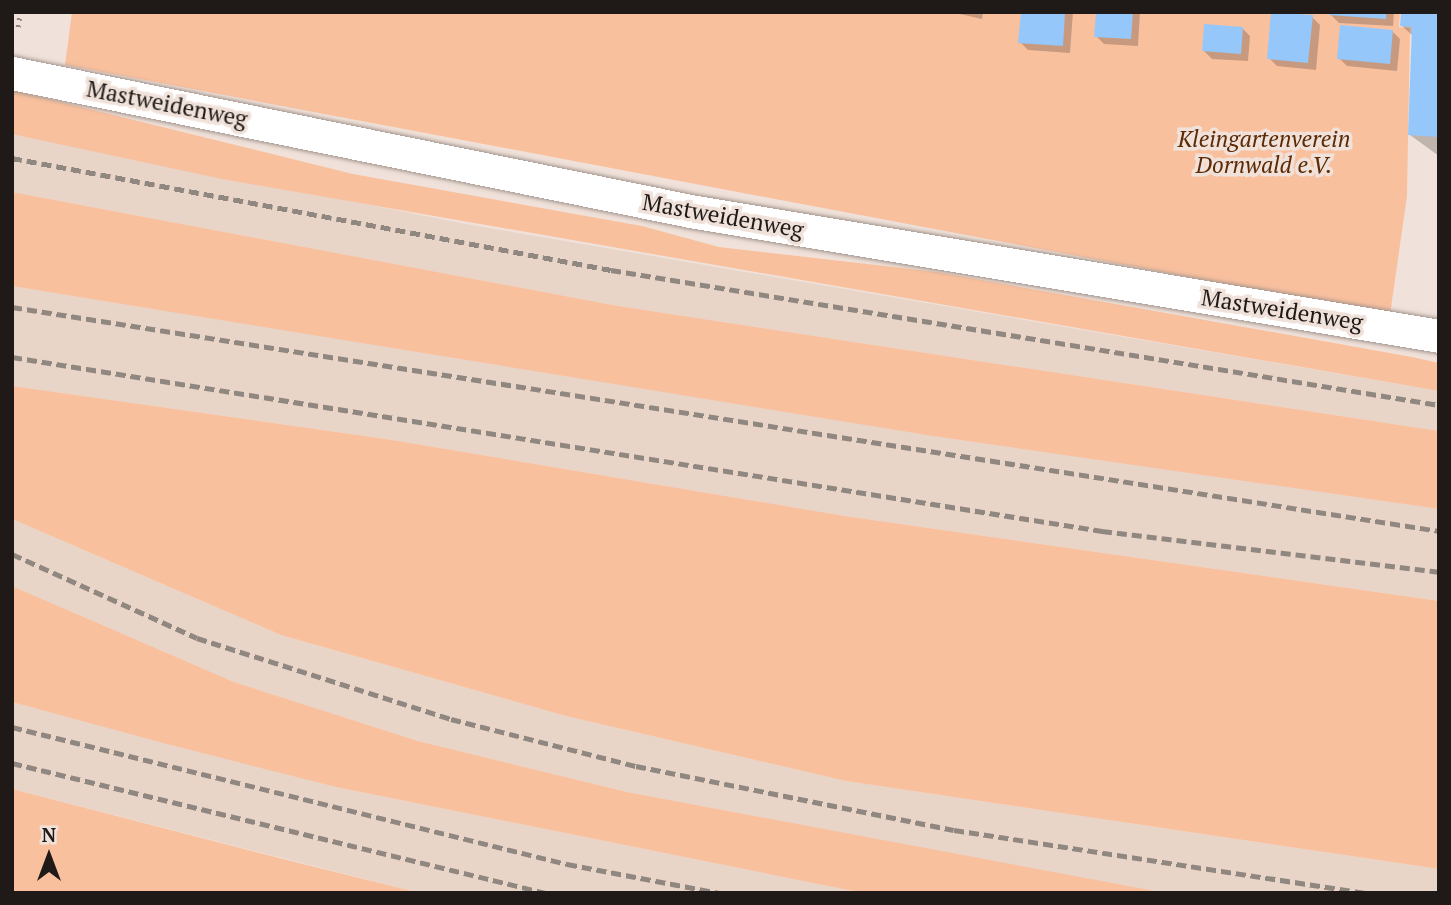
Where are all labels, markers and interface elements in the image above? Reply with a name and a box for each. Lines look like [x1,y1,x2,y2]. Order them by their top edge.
street label: Mastweidenweg [84,75,250,133]
park label: Kleingartenverein Dornwald e.V. [1178,125,1350,179]
street label: Mastweidenweg [640,188,806,244]
street label: Mastweidenweg [1199,284,1365,336]
north arrow [14,821,84,891]
text: N [42,822,56,847]

